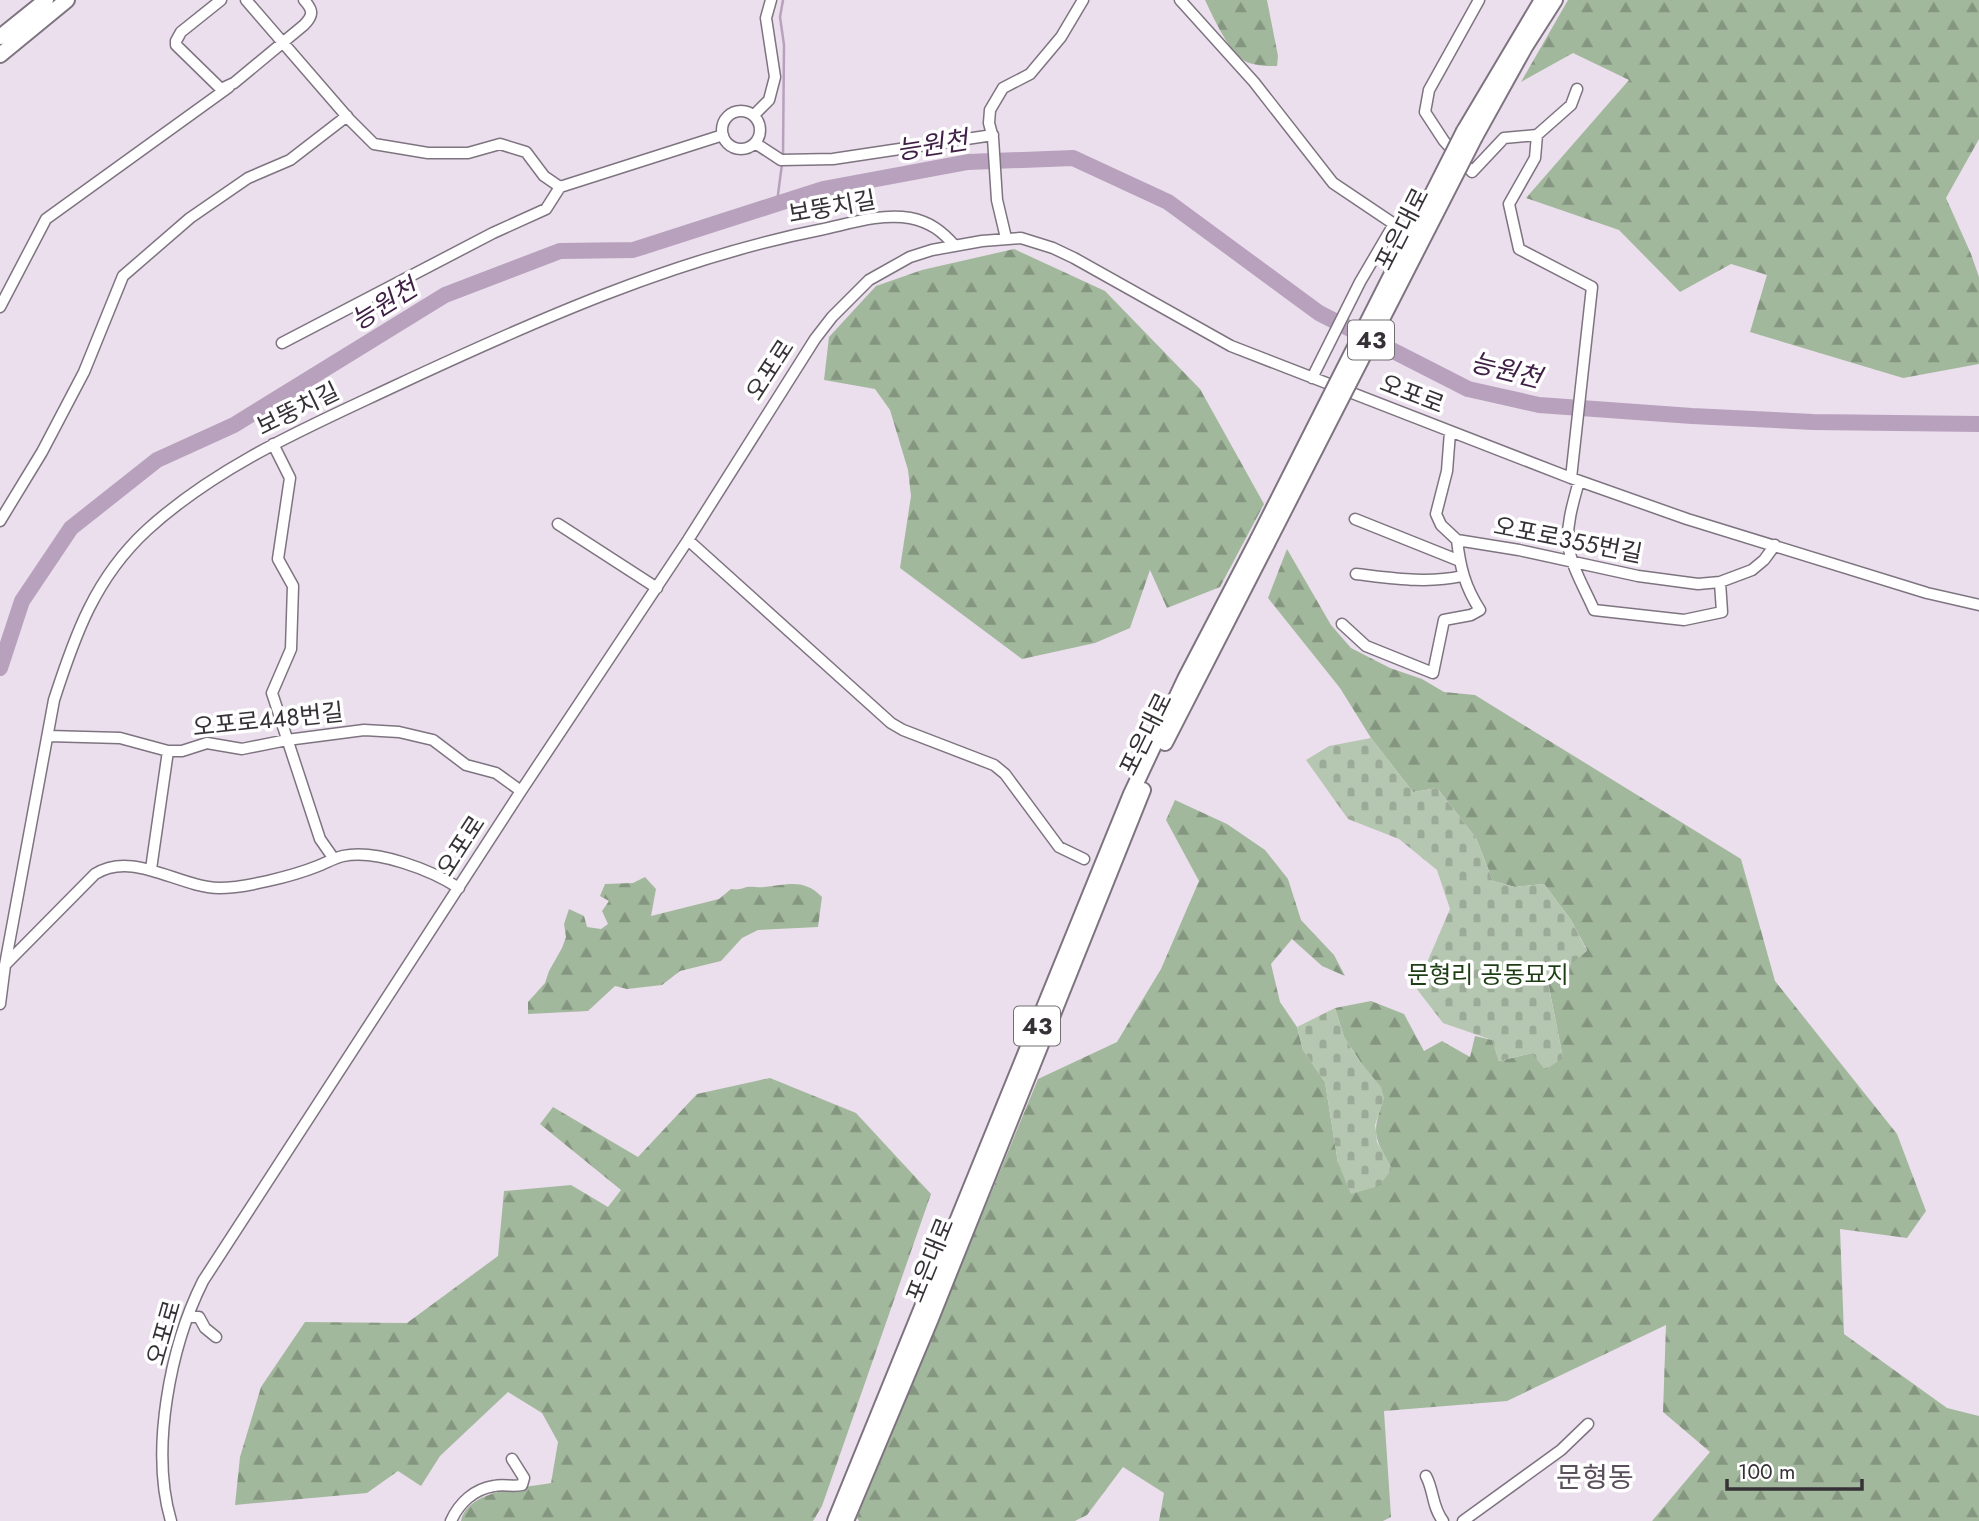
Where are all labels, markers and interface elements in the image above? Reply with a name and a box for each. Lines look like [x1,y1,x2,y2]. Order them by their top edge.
water label: 능원천 [894,120,973,169]
street label: 포은대로 [1366,181,1437,276]
street label: 보뚱치길 [785,182,878,231]
water label: 능원천 [344,267,427,339]
road number: 43 [1348,320,1394,360]
street label: 오포로 [737,332,802,407]
water label: 능원천 [1467,343,1548,398]
street label: 오포로 [1375,365,1449,422]
street label: 보뚱치길 [250,373,345,444]
street label: 오포로355번길 [1491,508,1645,571]
street label: 포은대로 [1110,686,1181,781]
street label: 오포로448번길 [191,694,345,745]
street label: 오포로 [428,808,493,883]
park label: 문형리 공동묘지 [1407,957,1569,992]
road number: 43 [1014,1007,1060,1046]
street label: 포은대로 [897,1212,962,1307]
street label: 오포로 [138,1296,189,1370]
scale bar [1727,1448,1862,1492]
district label: 문형동 [1556,1457,1634,1498]
text: 100 m [1738,1457,1795,1487]

